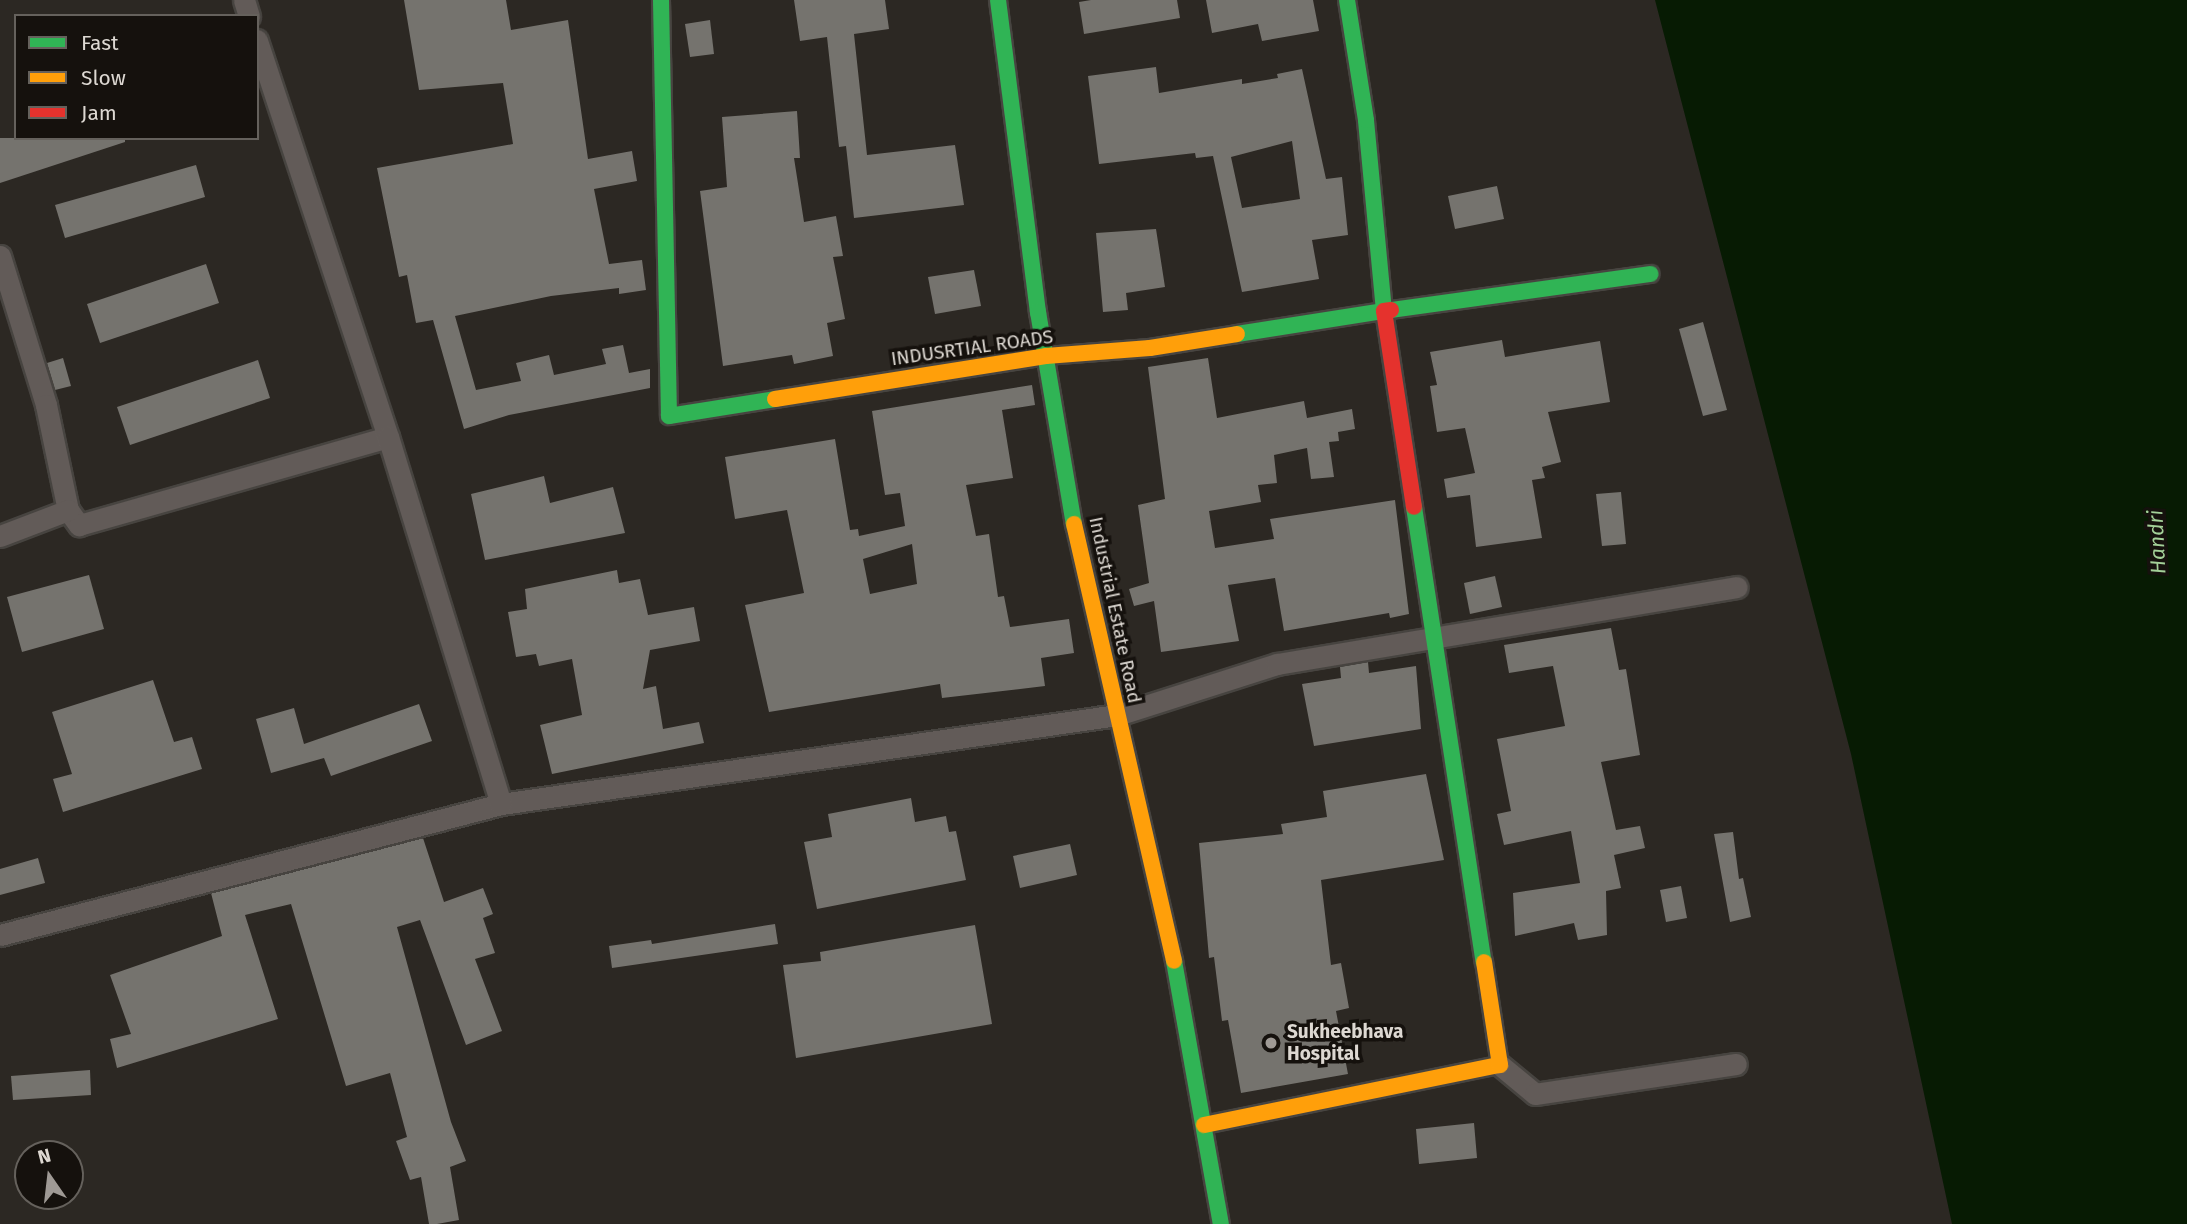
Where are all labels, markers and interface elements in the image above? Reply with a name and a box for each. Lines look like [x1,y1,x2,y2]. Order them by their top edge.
legend [14,14,259,140]
text: Fast [81,30,119,56]
text: Slow [81,65,126,91]
text: Jam [81,100,117,126]
street label: INDUSRTIAL ROADS [890,325,1054,371]
water label: Handri [2143,509,2171,575]
street label: Industrial Estate Road [1084,515,1146,705]
place label: Sukheebhava Hospital [1287,1021,1403,1065]
marker: Sukheebhava Hospital [1261,1033,1281,1053]
north arrow [14,1140,84,1210]
text: N [35,1143,53,1169]

